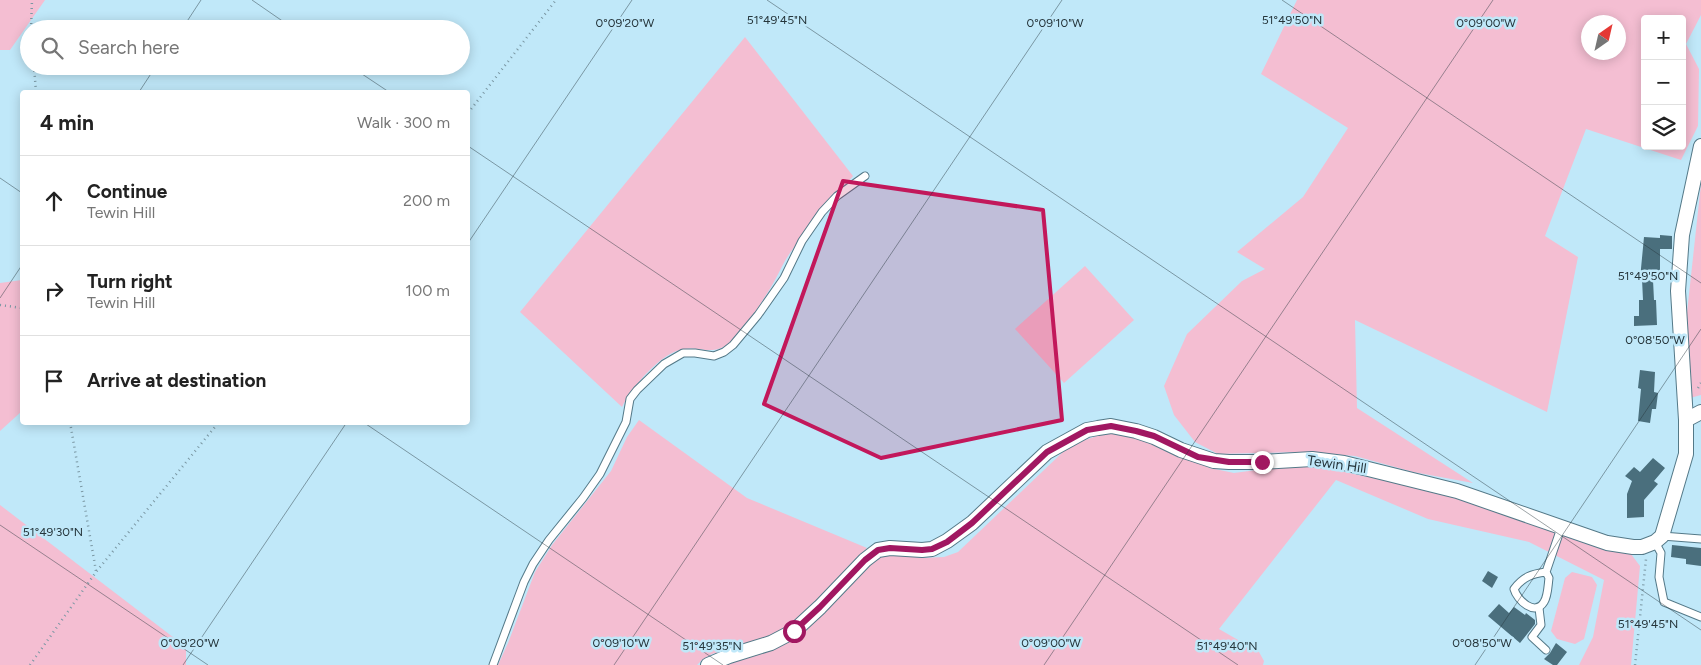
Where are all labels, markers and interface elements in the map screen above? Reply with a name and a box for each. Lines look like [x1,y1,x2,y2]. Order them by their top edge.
text: 51°49'45"N [747,13,807,27]
text: 51°49'50"N [1262,13,1322,27]
north arrow [1581,15,1626,60]
map controls [1641,15,1686,150]
button: + [1641,15,1686,60]
text: 0°09'20"W [596,16,655,30]
text: 0°09'10"W [1026,16,1084,30]
text: 0°09'00"W [1456,16,1516,30]
search box [20,20,470,75]
icon: search [38,34,66,62]
text: Search here [78,36,180,59]
button: − [1641,60,1686,105]
button: layers [1641,105,1686,150]
text: 4 min [40,110,94,135]
text: Walk · 300 m [357,113,450,132]
text: Continue [87,180,167,203]
icon: ahead [40,187,68,215]
text: 200 m [403,191,450,210]
text: Tewin Hill [87,203,155,222]
text: 51°49'50"N [1618,269,1678,283]
text: Turn right [87,270,173,293]
icon: right [40,277,68,305]
text: 100 m [405,281,450,300]
text: Tewin Hill [87,293,155,312]
text: 0°08'50"W [1625,333,1685,347]
icon: arrive [40,367,68,395]
text: Arrive at destination [87,369,266,392]
route end [1251,451,1274,474]
street label: Tewin Hill [1306,452,1368,477]
text: 51°49'30"N [23,525,83,539]
text: 51°49'45"N [1618,617,1678,631]
route start [783,620,806,643]
text: 0°09'20"W [161,636,220,650]
text: 0°09'10"W [592,636,650,650]
text: 0°09'00"W [1021,636,1081,650]
text: 0°08'50"W [1452,636,1512,650]
text: 51°49'35"N [682,639,742,653]
text: 51°49'40"N [1196,639,1258,653]

